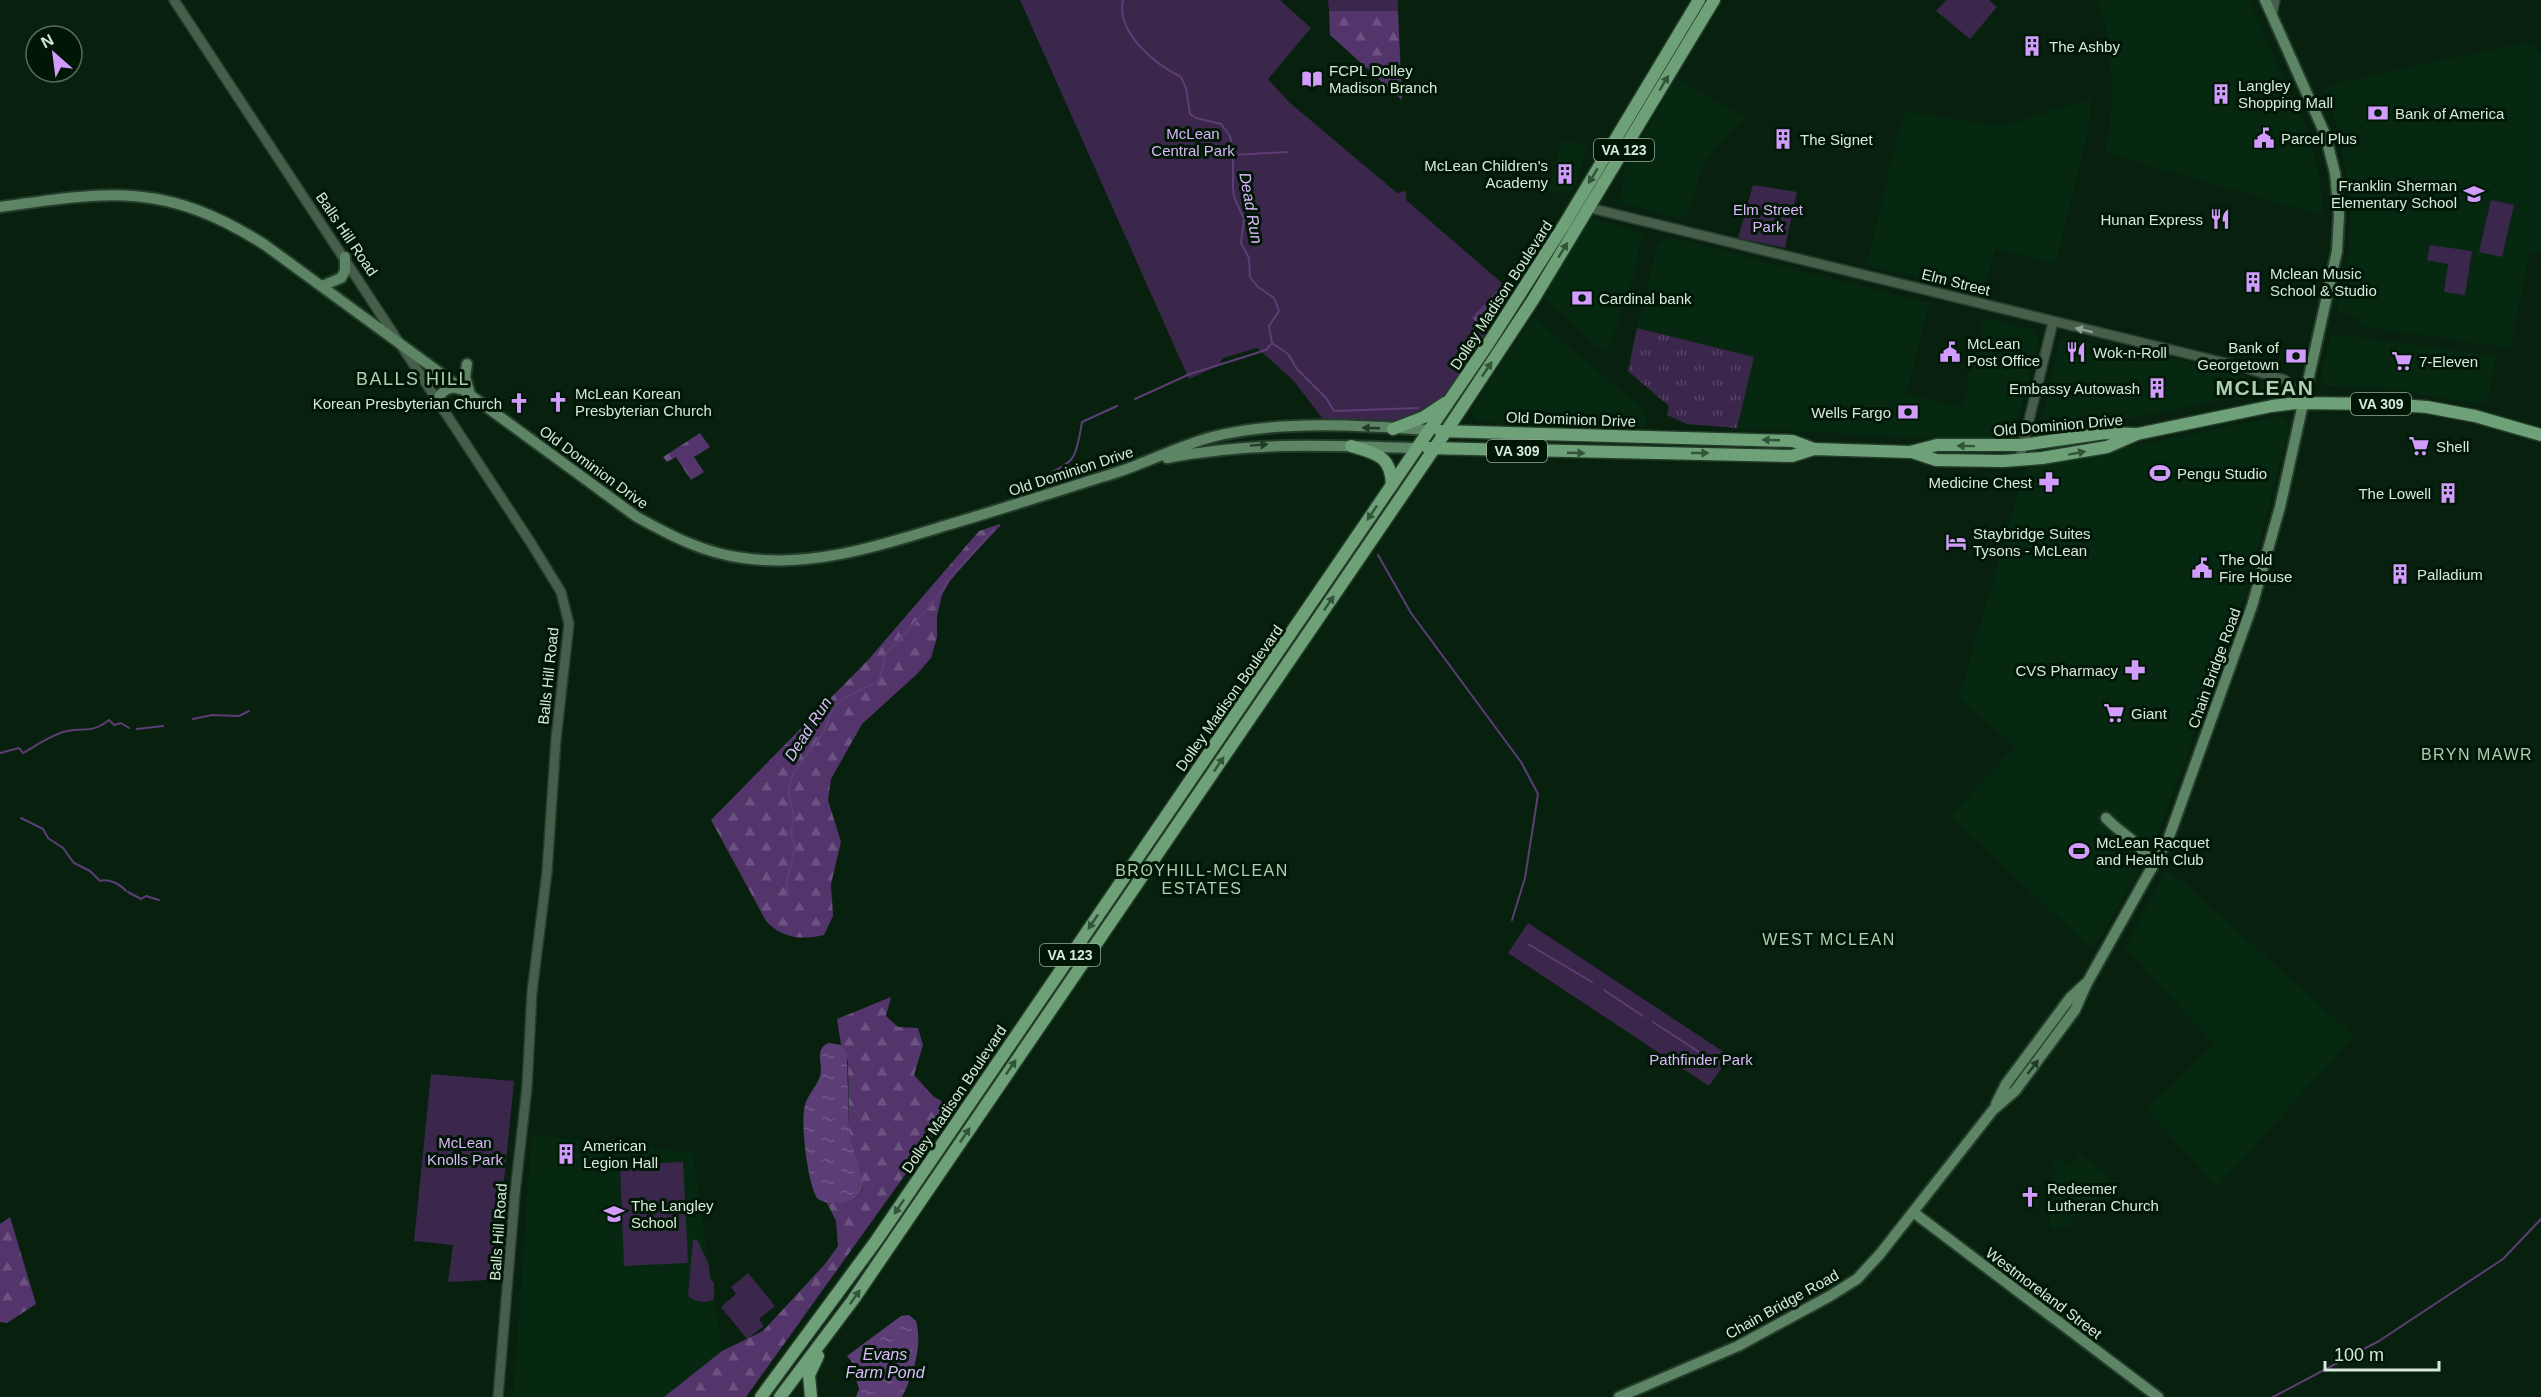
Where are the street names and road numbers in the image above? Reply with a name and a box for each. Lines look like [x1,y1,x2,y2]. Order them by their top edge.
road number: VA 123 [1594,139,1654,161]
street label: Balls Hill Road [313,189,381,279]
street label: Dolley Madison Boulevard [1446,217,1556,373]
street label: Elm Street [1920,265,1993,299]
road number: VA 309 [2351,393,2411,415]
street label: Old Dominion Drive [1506,408,1636,430]
street label: Old Dominion Drive [1992,411,2124,439]
street label: Old Dominion Drive [536,422,652,512]
road number: VA 309 [1487,440,1547,462]
street label: Old Dominion Drive [1007,443,1135,499]
street label: Chain Bridge Road [2184,606,2244,730]
street label: Dolley Madison Boulevard [1172,622,1286,774]
street label: Balls Hill Road [534,627,562,725]
road number: VA 123 [1040,944,1100,966]
street label: Dolley Madison Boulevard [898,1022,1010,1176]
street label: Balls Hill Road [486,1183,510,1281]
street label: Westmoreland Street [1983,1244,2106,1343]
street label: Chain Bridge Road [1722,1266,1842,1342]

